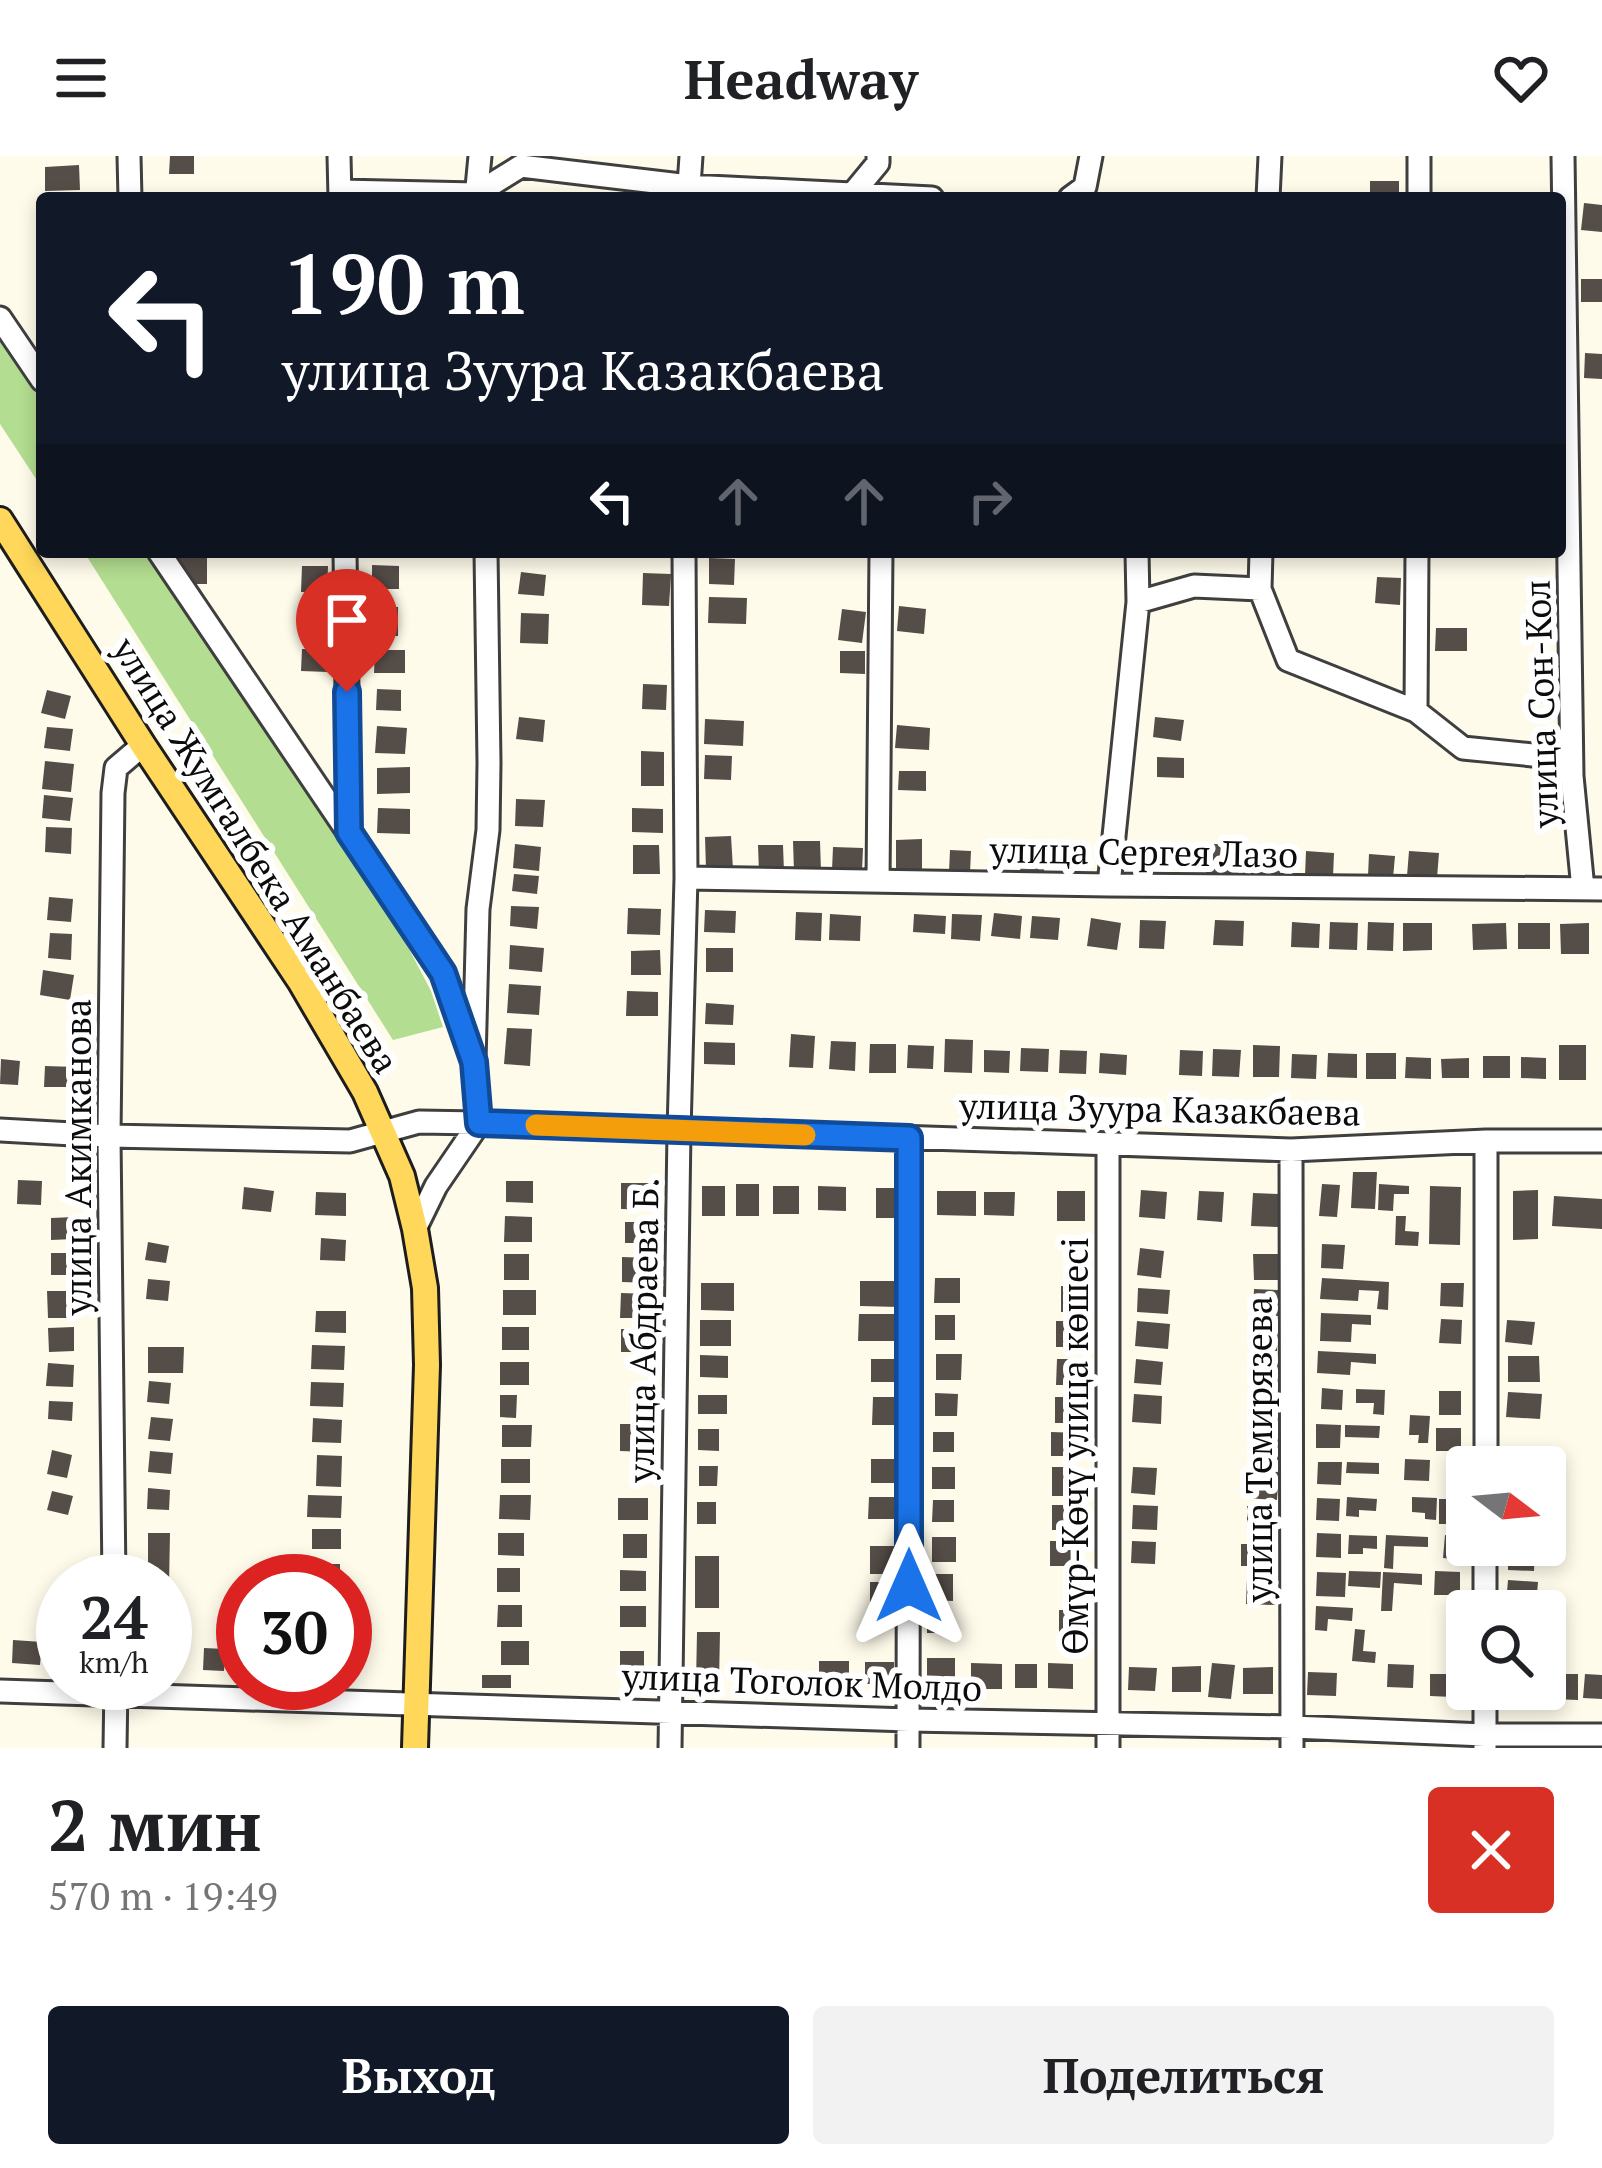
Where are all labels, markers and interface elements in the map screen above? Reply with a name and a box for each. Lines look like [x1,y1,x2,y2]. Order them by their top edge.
text: Headway [684,43,918,114]
icon: menu [48,45,114,111]
icon: heart [1488,45,1554,111]
text: 190 m [282,227,525,338]
icon: left [84,240,240,396]
text: улица Зуура Казакбаева [282,334,884,405]
icon: left [579,468,645,534]
icon: ahead [705,468,771,534]
icon: ahead [831,468,897,534]
icon: right [957,468,1023,534]
pin [296,569,398,692]
street label: улица Сон-Кол [1513,579,1568,830]
icon: arrive [314,587,380,653]
street label: улица Жумгалбека Аманбаева [102,627,410,1081]
street label: улица Сергея Лазо [988,825,1299,878]
street label: улица Акимканова [54,999,101,1316]
street label: улица Зуура Казакбаева [958,1081,1361,1136]
street label: улица Абдраева Б. [616,1177,669,1484]
street label: Өмүр-Көчү улица көшесі [1051,1237,1098,1655]
street label: улица Темирязева [1235,1296,1282,1603]
north arrow [1446,1446,1566,1566]
map controls [1446,1446,1566,1710]
position arrow [846,1523,972,1649]
speed limit sign: 30 [216,1554,372,1710]
text: 24 [80,1577,148,1656]
button: search [1446,1590,1566,1710]
text: km/h [79,1642,149,1682]
street label: улица Тоголок Молдо [620,1652,983,1711]
text: 2 мин [48,1776,262,1872]
button: close [1428,1787,1554,1913]
text: 570 m · 19:49 [48,1869,278,1921]
button: Выход [48,2006,789,2144]
button: Поделиться [813,2006,1554,2144]

